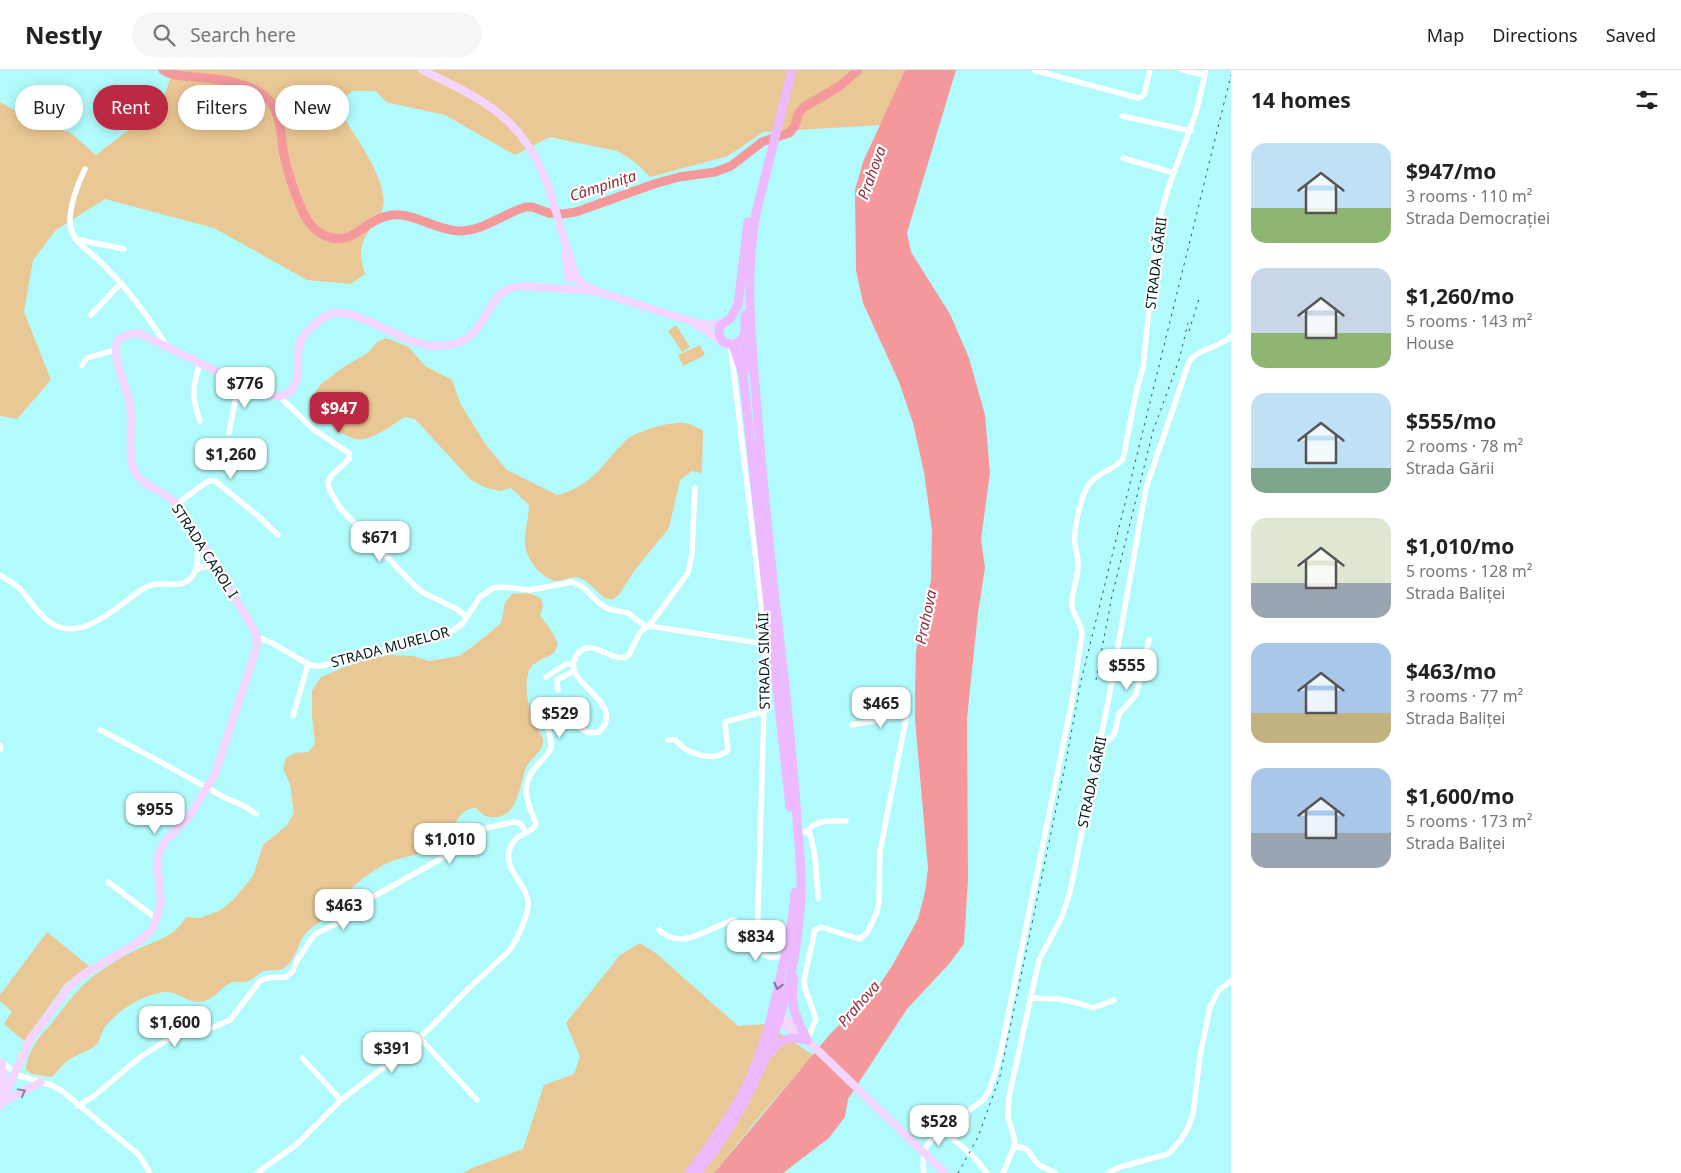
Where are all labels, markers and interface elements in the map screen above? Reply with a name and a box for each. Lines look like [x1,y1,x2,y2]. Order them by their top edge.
search box [132,12,482,57]
text: Nestly [25,18,102,51]
icon: search [150,21,178,49]
text: Search here [190,22,296,48]
text: Map [1427,23,1464,47]
text: Directions [1492,23,1578,47]
text: Saved [1606,23,1656,47]
chip: Buy [15,85,83,130]
chip: Rent [93,85,168,130]
chip: Filters [178,85,265,130]
chip: New [275,85,349,130]
text: 14 homes [1251,86,1351,114]
icon: filters [1633,86,1661,114]
water label: Prahova [852,143,890,202]
text: $947/mo [1406,157,1496,185]
icon: home [1291,163,1351,223]
water label: Câmpinița [567,165,639,205]
text: 3 rooms · 110 m² [1406,185,1532,207]
text: Strada Democrației [1406,207,1550,229]
street label: STRADA GĂRII [1140,215,1171,310]
text: $1,260/mo [1406,282,1514,310]
icon: home [1291,288,1351,348]
text: 5 rooms · 143 m² [1406,310,1532,332]
text: House [1406,332,1454,354]
pin: $776 [215,366,275,409]
text: $776 [227,372,263,394]
pin: $947 [309,392,369,434]
text: $947 [321,397,357,419]
text: $555/mo [1406,407,1496,435]
icon: home [1291,413,1351,473]
text: 2 rooms · 78 m² [1406,435,1523,457]
pin: $1,260 [190,438,272,480]
text: $1,260 [206,443,256,465]
text: Strada Gării [1406,457,1494,479]
street label: STRADA CAROL I [168,500,243,602]
pin: $671 [350,520,410,563]
text: $671 [362,526,398,548]
text: $1,010/mo [1406,532,1514,560]
icon: home [1291,538,1351,598]
text: 5 rooms · 128 m² [1406,560,1532,582]
text: Strada Baliței [1406,582,1505,604]
water label: Prahova [910,587,941,646]
street label: STRADA SINĂII [753,612,774,710]
street label: STRADA MURELOR [329,622,451,671]
pin: $555 [1097,648,1157,691]
text: $555 [1109,654,1145,676]
text: $463/mo [1406,657,1496,685]
icon: home [1291,663,1351,723]
text: 3 rooms · 77 m² [1406,685,1523,707]
pin: $465 [851,686,911,729]
text: $465 [863,692,899,714]
pin: $529 [530,696,590,739]
text: $529 [542,702,578,724]
text: Strada Baliței [1406,707,1505,729]
street label: STRADA GĂRII [1073,734,1111,829]
text: $1,600/mo [1406,782,1514,810]
icon: home [1291,788,1351,848]
pin: $955 [125,792,185,835]
text: $955 [137,798,173,820]
text: 5 rooms · 173 m² [1406,810,1532,832]
pin: $1,010 [409,822,491,865]
text: $1,010 [425,828,475,850]
text: Strada Baliței [1406,832,1505,854]
pin: $463 [314,888,374,931]
text: $463 [326,894,362,916]
pin: $834 [726,920,786,962]
text: $834 [738,925,774,947]
water label: Prahova [833,976,884,1031]
one-way arrow [773,982,784,991]
pin: $1,600 [134,1006,216,1048]
text: $1,600 [150,1011,200,1033]
pin: $391 [362,1032,422,1074]
text: $391 [374,1037,410,1059]
one-way arrow [16,1088,25,1098]
pin: $528 [909,1104,969,1147]
text: $528 [921,1110,957,1132]

